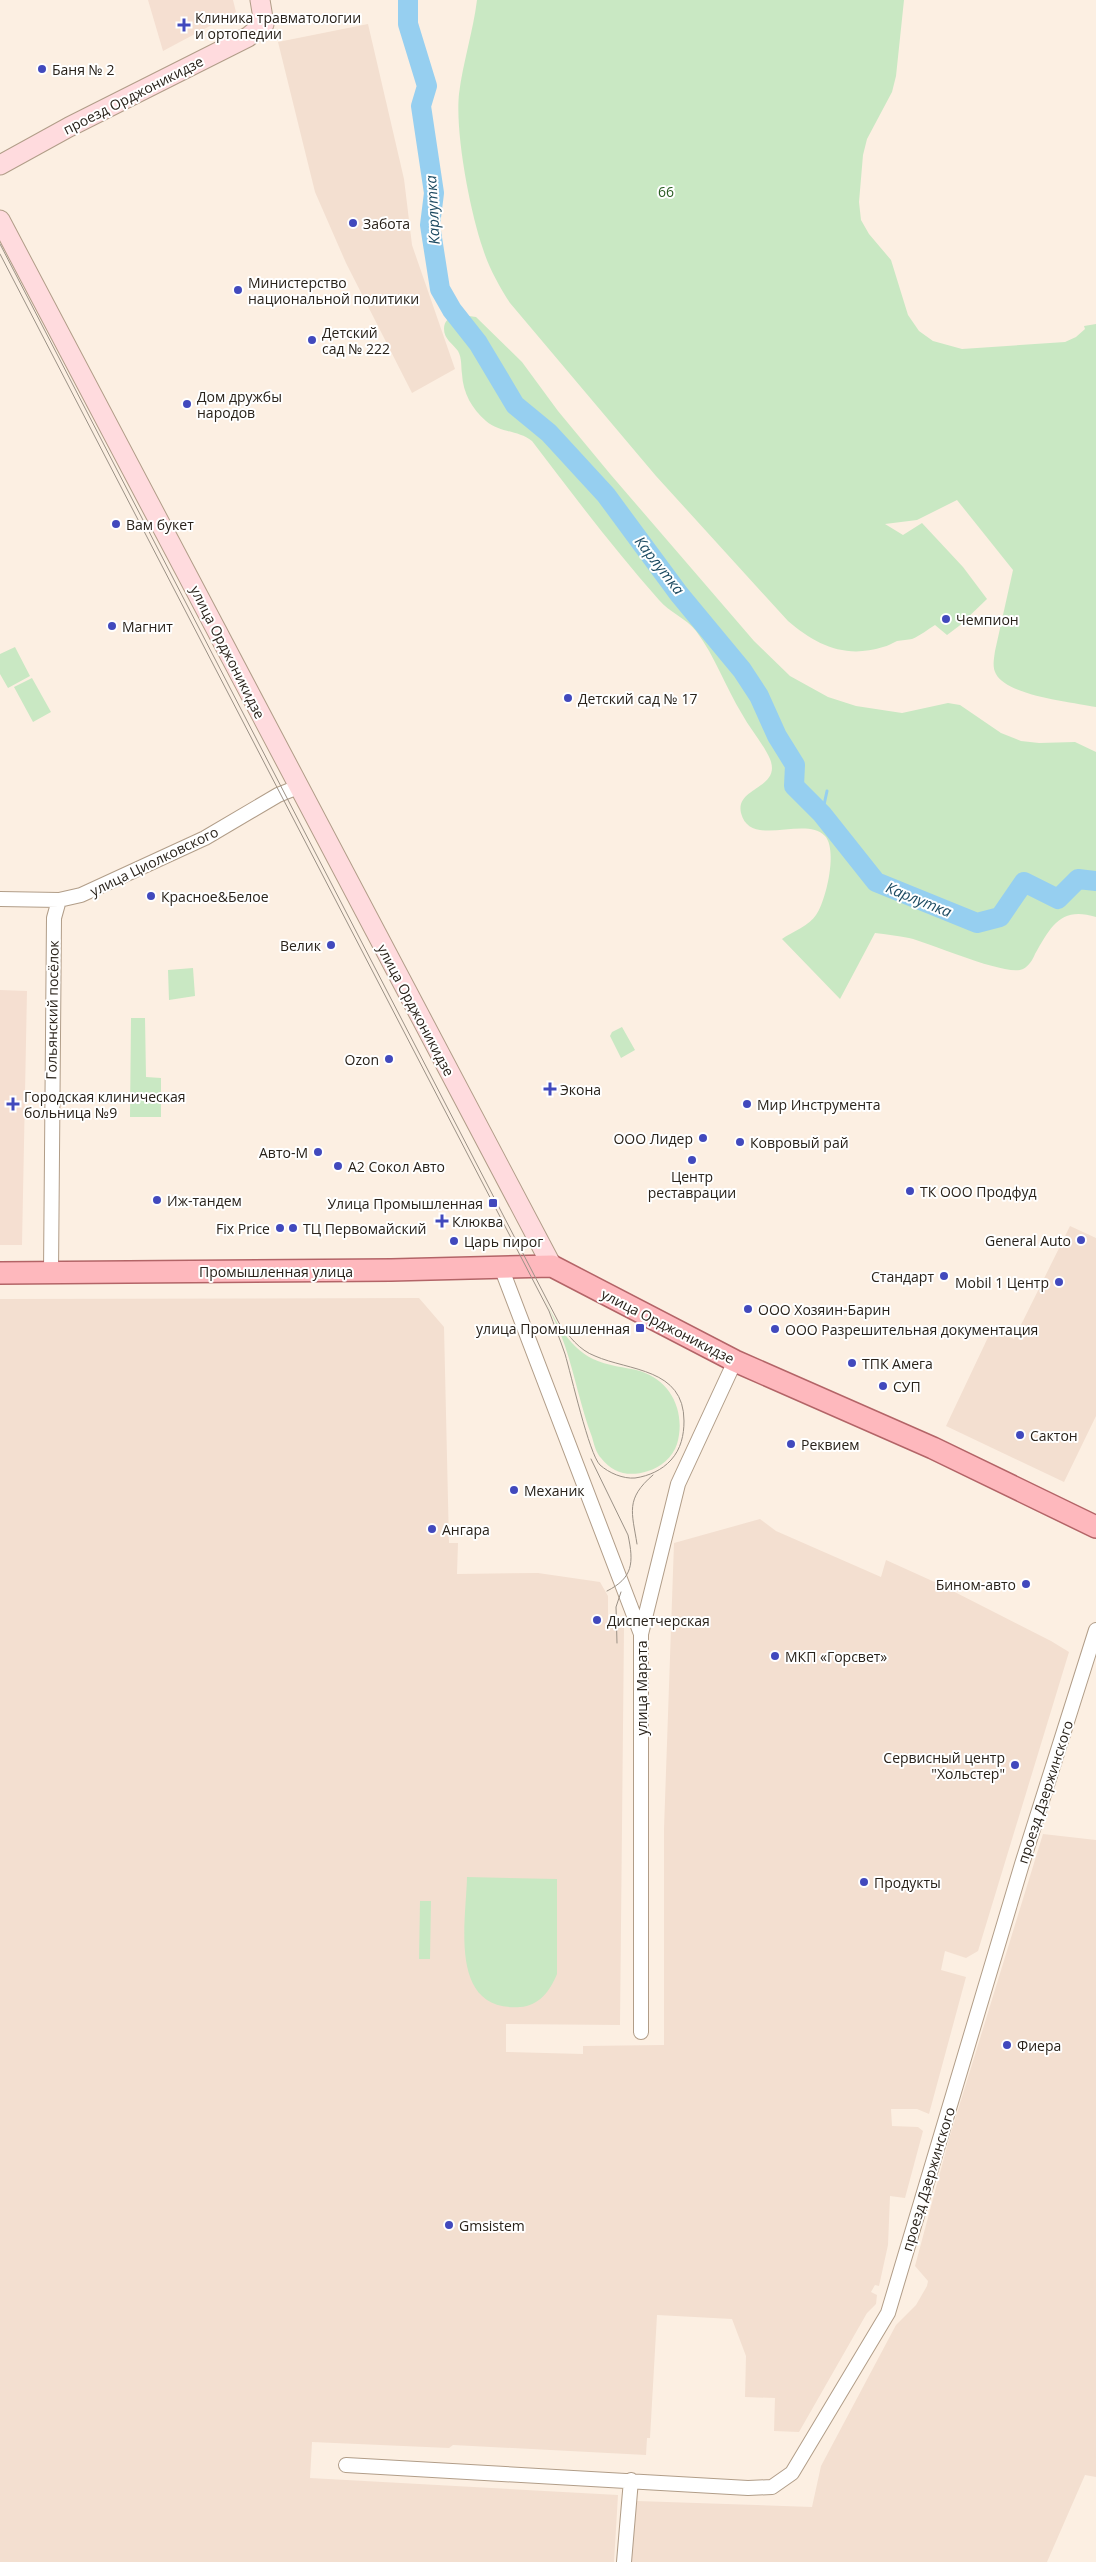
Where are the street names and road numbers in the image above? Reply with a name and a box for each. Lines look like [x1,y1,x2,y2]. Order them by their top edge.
street label: проезд Орджоникидзе [60,51,206,139]
street label: улица Орджоникидзе [186,582,270,722]
street label: улица Циолковского [87,822,221,900]
street label: Гольянский посёлок [41,939,63,1080]
street label: улица Орджоникидзе [373,941,459,1079]
street label: Промышленная улица [199,1262,353,1281]
street label: улица Орджоникидзе [598,1284,738,1368]
street label: улица Марата [632,1640,651,1736]
street label: проезд Дзержинского [1013,1718,1077,1866]
street label: проезд Дзержинского [897,2105,959,2253]

